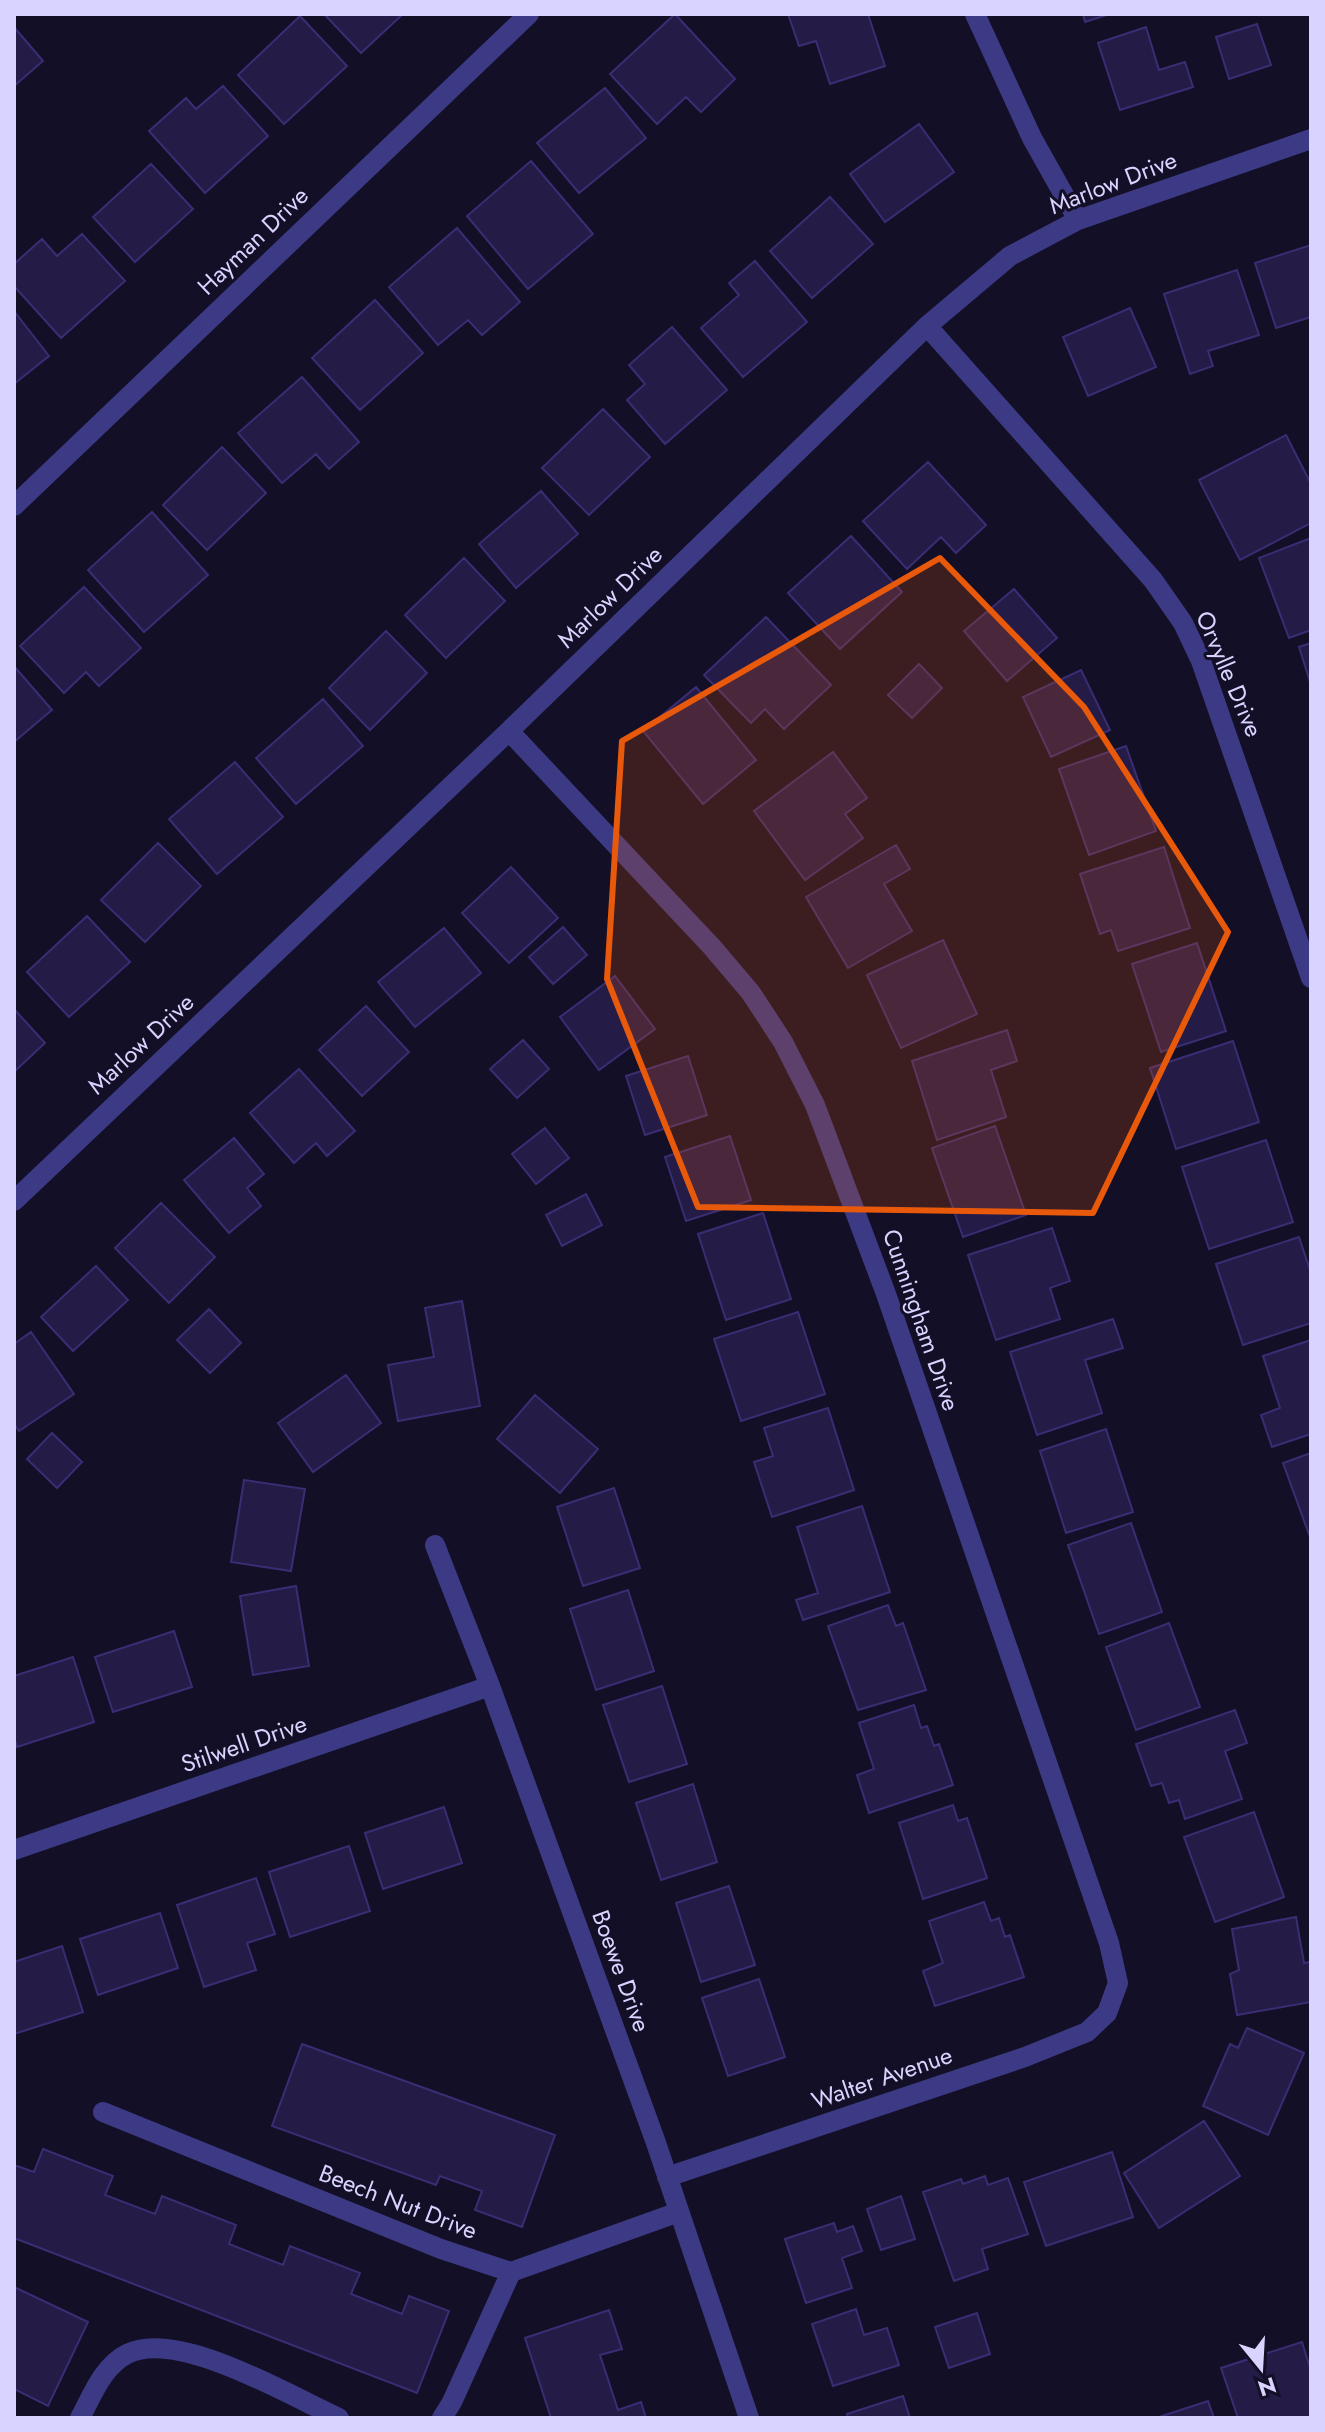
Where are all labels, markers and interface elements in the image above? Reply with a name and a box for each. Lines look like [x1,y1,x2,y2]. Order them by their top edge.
street label: Marlow Drive [1044,142,1182,223]
street label: Hayman Drive [189,179,316,303]
street label: Marlow Drive [549,537,670,656]
street label: Orvylle Drive [1187,605,1272,742]
street label: Marlow Drive [80,985,202,1102]
street label: Cunningham Drive [874,1224,969,1415]
street label: Stilwell Drive [176,1706,311,1781]
street label: Boewe Drive [583,1905,660,2037]
street label: Walter Avenue [807,2037,957,2118]
street label: Beech Nut Drive [314,2155,482,2248]
north arrow [1221,2328,1301,2408]
text: N [1254,2369,1280,2405]

